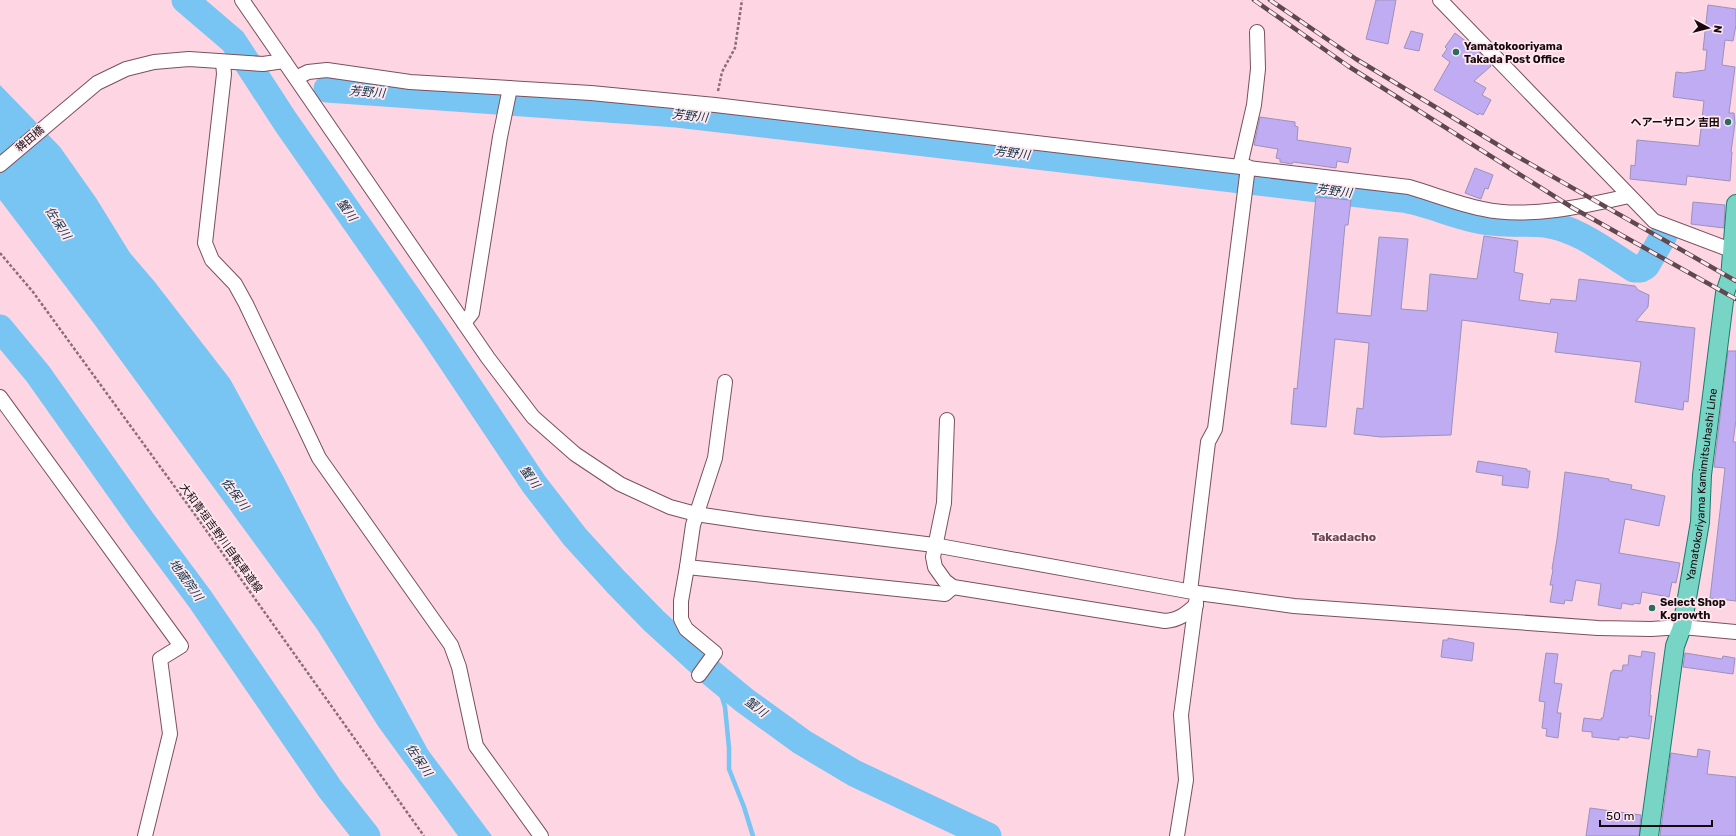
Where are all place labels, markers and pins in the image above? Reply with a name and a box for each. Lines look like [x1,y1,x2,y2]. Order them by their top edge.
place label: Yamatokooriyama Takada Post Office [1464,40,1565,66]
marker: Yamatokooriyama Takada Post Office [1451,47,1461,57]
place label: ヘアーサロン 吉田 [1631,116,1720,129]
marker: ヘアーサロン 吉田 [1723,117,1733,127]
place label: Select Shop K.growth [1660,596,1726,622]
marker: Select Shop K.growth [1647,603,1657,613]

